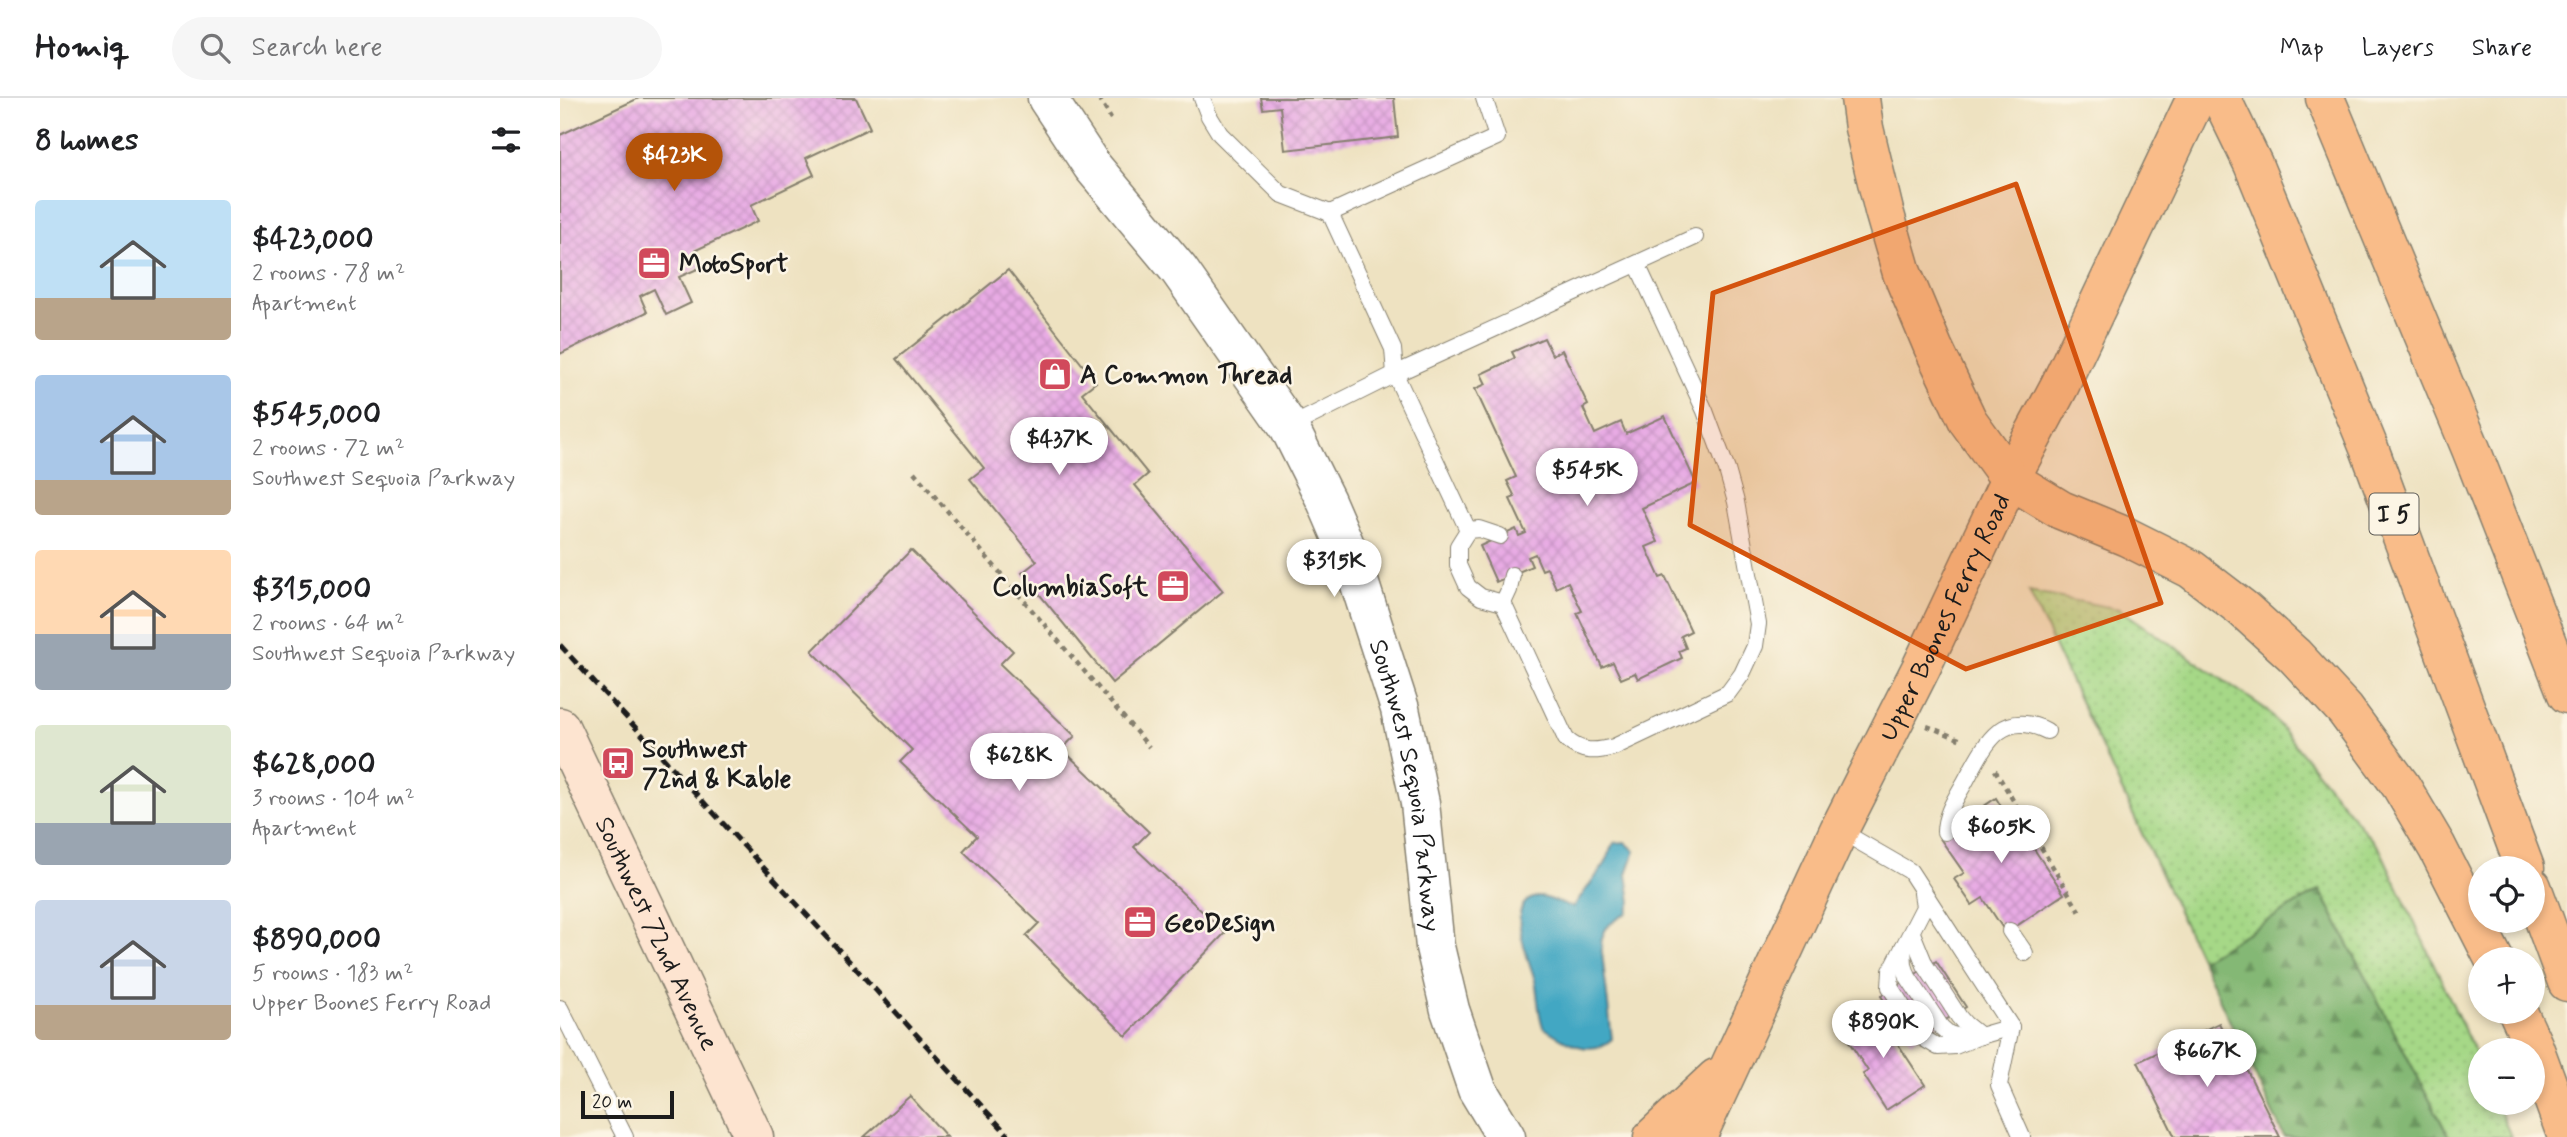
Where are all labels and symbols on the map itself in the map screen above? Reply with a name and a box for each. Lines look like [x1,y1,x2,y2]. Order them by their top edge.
pin: $423K [625,134,723,193]
office icon: MotoSport [635,244,673,282]
place label: MotoSport [679,248,788,282]
shop icon: A Common Thread [1036,355,1074,393]
place label: A Common Thread [1080,359,1292,393]
pin: $437K [1010,418,1108,477]
pin: $545K [1538,448,1636,508]
street label: Upper Boones Ferry Road [1872,488,2020,747]
road number: I 5 [2370,494,2418,534]
pin: $315K [1285,540,1383,599]
office icon: ColumbiaSoft [1154,567,1192,605]
place label: ColumbiaSoft [992,571,1149,605]
street label: Southwest Sequoia Parkway [1360,635,1448,934]
place label: Southwest 72nd & Kable [642,733,791,797]
pin: $628K [970,734,1068,793]
bus stop icon: Southwest 72nd & Kable [599,744,637,782]
pin: $605K [1952,806,2050,865]
street label: Southwest 72nd Avenue [586,811,726,1057]
office icon: GeoDesign [1121,903,1159,941]
place label: GeoDesign [1164,907,1276,942]
pin: $890K [1834,1000,1932,1060]
pin: $667K [2158,1030,2256,1089]
scale bar [581,1088,674,1120]

